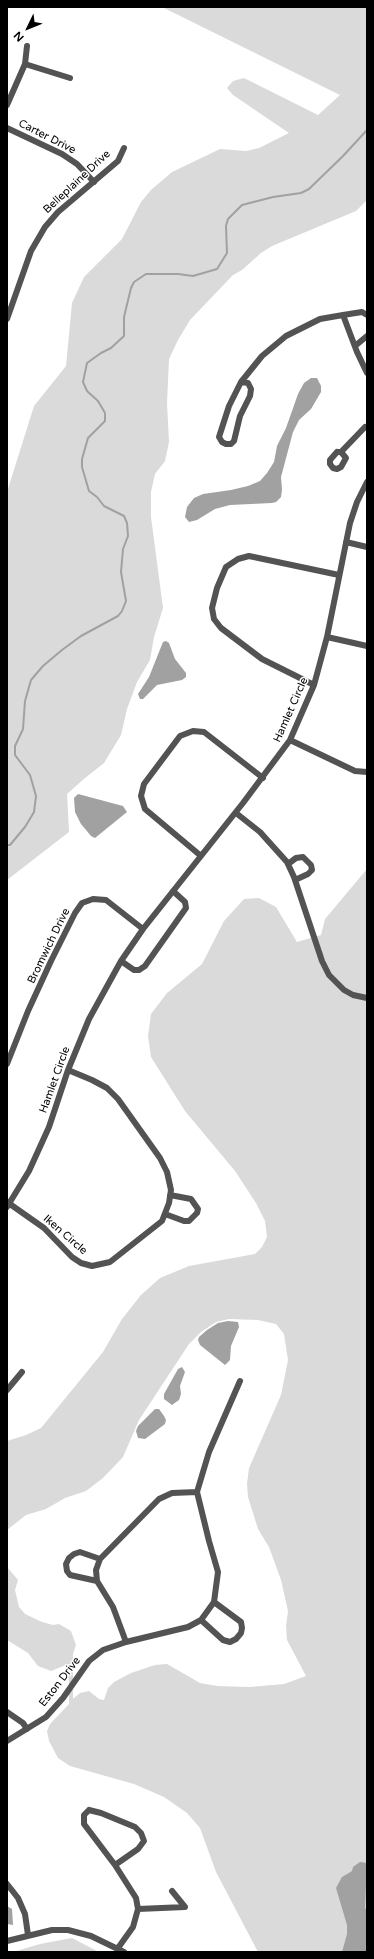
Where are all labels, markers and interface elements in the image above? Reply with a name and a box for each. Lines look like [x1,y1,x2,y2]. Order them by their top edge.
north arrow [8,8,48,48]
text: N [11,29,27,44]
street label: Carter Drive [16,117,78,157]
street label: Belleplaine Drive [41,148,113,216]
street label: Hamlet Circle [271,675,311,745]
street label: Bromwich Drive [25,906,73,986]
street label: Hamlet Circle [37,1045,73,1115]
street label: Iken Circle [40,1212,90,1258]
street label: Eston Drive [36,1654,84,1710]

